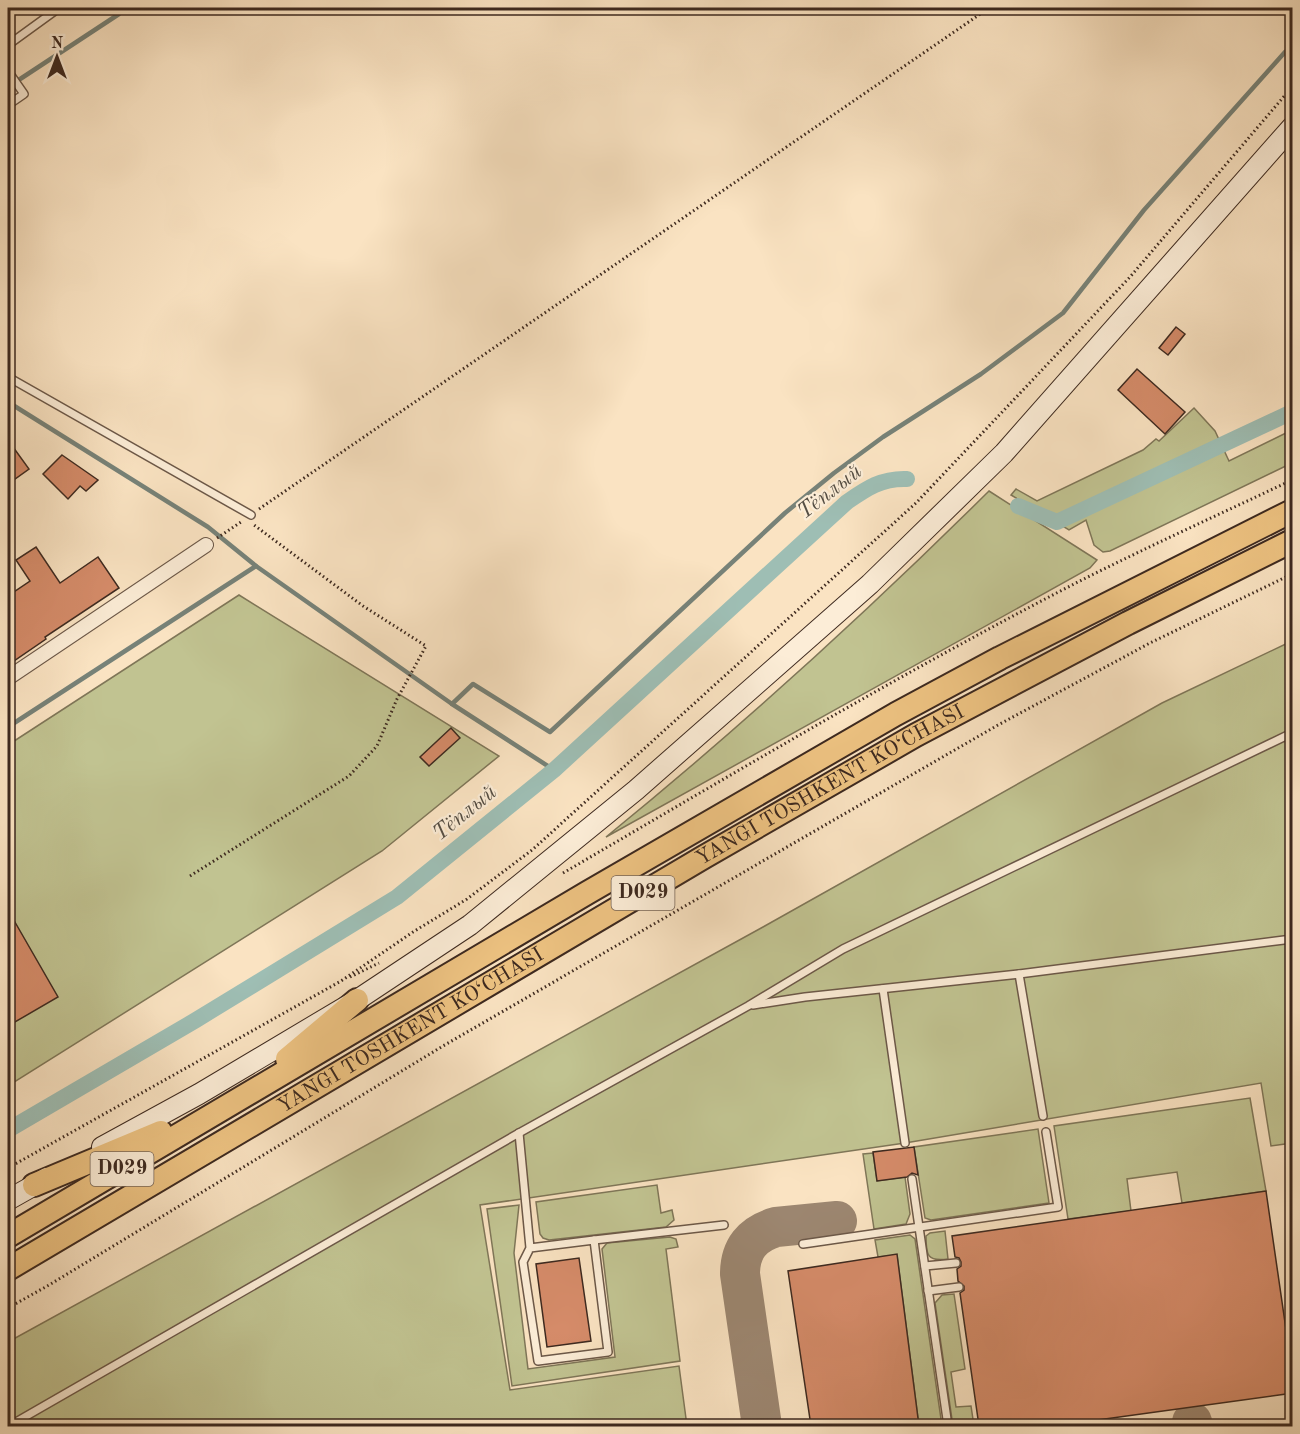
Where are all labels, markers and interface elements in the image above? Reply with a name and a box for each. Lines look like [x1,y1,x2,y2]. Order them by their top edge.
north arrow [27,27,87,87]
text: N [51,36,64,52]
water label: Тёплый [794,460,867,524]
street label: YANGI TOSHKENT KO‘CHASI [692,701,968,870]
water label: Тёплый [429,781,501,845]
road number: D029 [612,876,674,910]
street label: YANGI TOSHKENT KO‘CHASI [274,944,547,1117]
road number: D029 [90,1152,154,1186]

